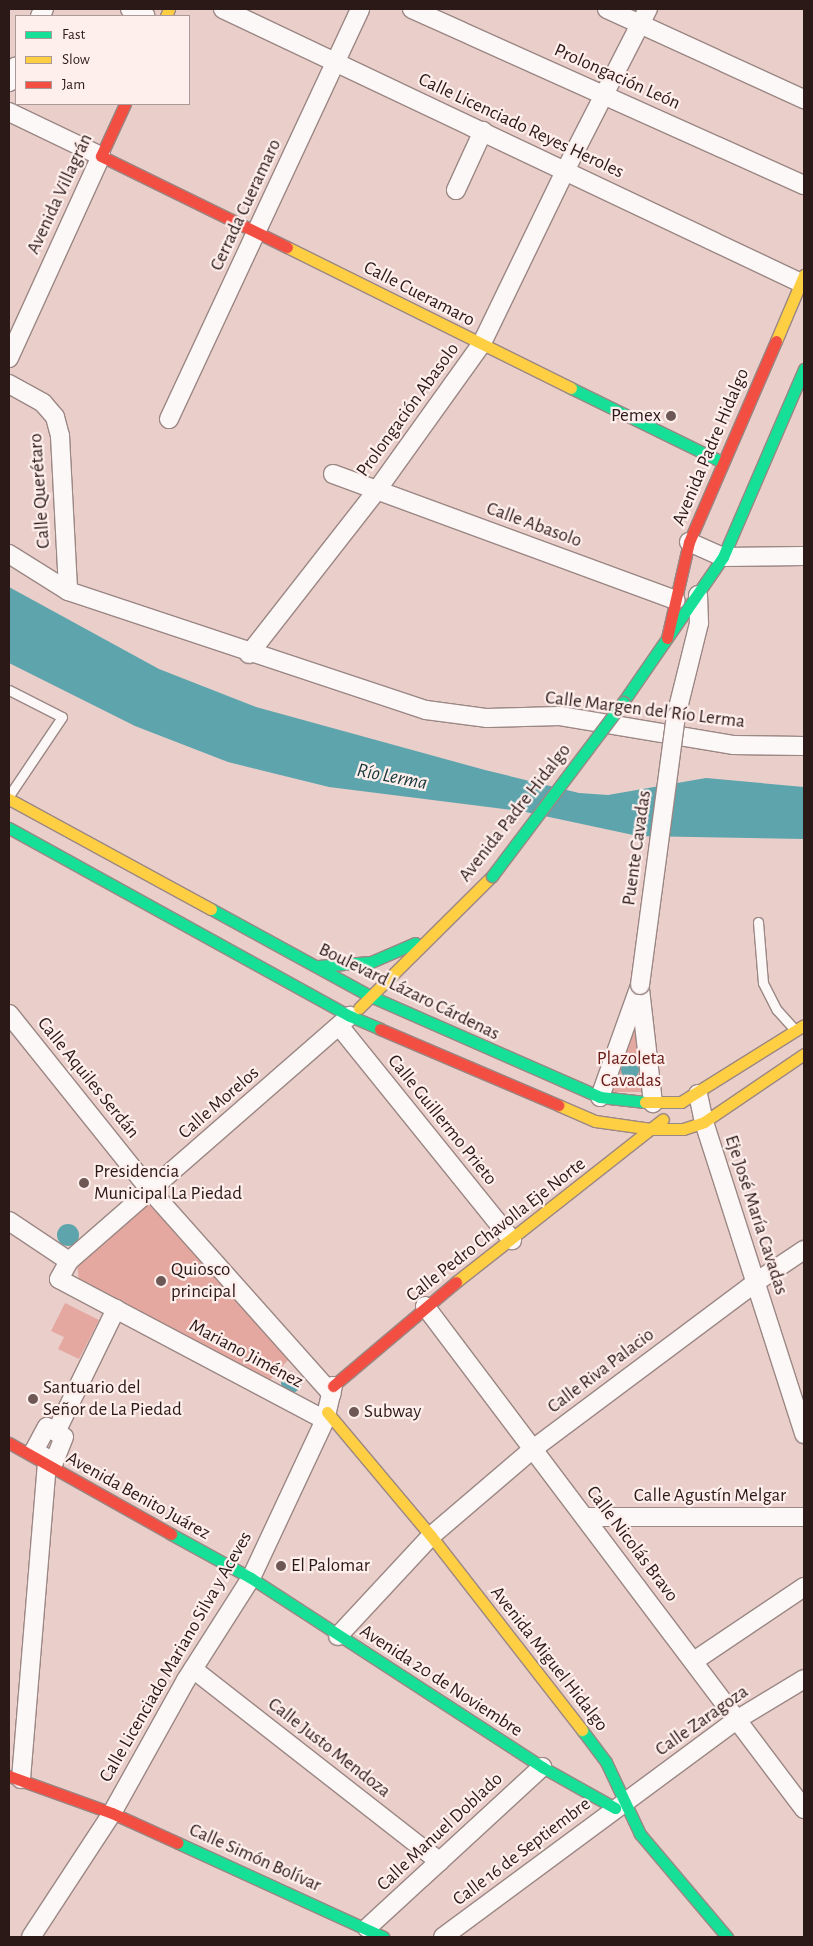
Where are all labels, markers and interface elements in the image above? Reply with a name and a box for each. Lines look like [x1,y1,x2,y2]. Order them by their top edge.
legend [15,15,190,105]
text: Fast [62,27,85,42]
street label: Prolongación León [550,39,684,115]
text: Slow [62,52,90,67]
street label: Calle Licenciado Reyes Heroles [415,68,627,184]
text: Jam [62,77,85,92]
street label: Avenida Villagrán [22,130,98,258]
street label: Cerrada Cueramaro [206,136,286,274]
street label: Calle Cueramaro [360,256,478,332]
street label: Prolongación Abasolo [352,338,464,482]
street label: Avenida Padre Hidalgo [668,365,754,529]
place label: Pemex [611,405,661,427]
marker: Pemex [665,410,677,422]
street label: Calle Querétaro [25,433,55,549]
street label: Calle Abasolo [483,497,585,553]
street label: Calle Margen del Río Lerma [544,686,746,734]
street label: Avenida Padre Hidalgo [454,739,576,887]
water label: Río Lerma [355,758,429,796]
street label: Puente Cavadas [618,789,656,907]
street label: Boulevard Lázaro Cárdenas [315,938,503,1046]
street label: Calle Aquiles Serdán [32,1013,144,1143]
park label: Plazoleta Cavadas [597,1048,665,1092]
street label: Calle Guillermo Prieto [382,1050,502,1190]
street label: Calle Morelos [174,1062,264,1144]
street label: Eje José María Cavadas [719,1132,793,1298]
street label: Calle Pedro Chavolla Eje Norte [402,1153,590,1307]
place label: Presidencia Municipal La Piedad [94,1161,242,1205]
marker: Presidencia Municipal La Piedad [78,1177,90,1189]
place label: Quiosco principal [171,1259,236,1303]
marker: Quiosco principal [155,1275,167,1287]
street label: Mariano Jiménez [185,1314,307,1394]
street label: Calle Riva Palacio [543,1324,659,1418]
place label: Santuario del Señor de La Piedad [43,1377,182,1421]
marker: Santuario del Señor de La Piedad [27,1393,39,1405]
place label: Subway [364,1401,421,1423]
marker: Subway [348,1406,360,1418]
street label: Avenida Benito Juárez [62,1447,214,1545]
street label: Calle Nicolás Bravo [581,1481,683,1607]
street label: Calle Agustín Melgar [634,1485,786,1507]
street label: Calle Licenciado Mariano Silva y Aceves [95,1528,257,1786]
place label: El Palomar [291,1555,370,1577]
marker: El Palomar [275,1560,287,1572]
street label: Avenida Miguel Hidalgo [485,1582,613,1736]
street label: Avenida 20 de Noviembre [355,1620,527,1742]
street label: Calle Zaragoza [651,1681,753,1761]
street label: Calle Justo Mendoza [263,1693,395,1803]
street label: Calle Manuel Doblado [372,1768,508,1896]
street label: Calle 16 de Septiembre [449,1793,595,1911]
street label: Calle Simón Bolívar [186,1819,324,1897]

